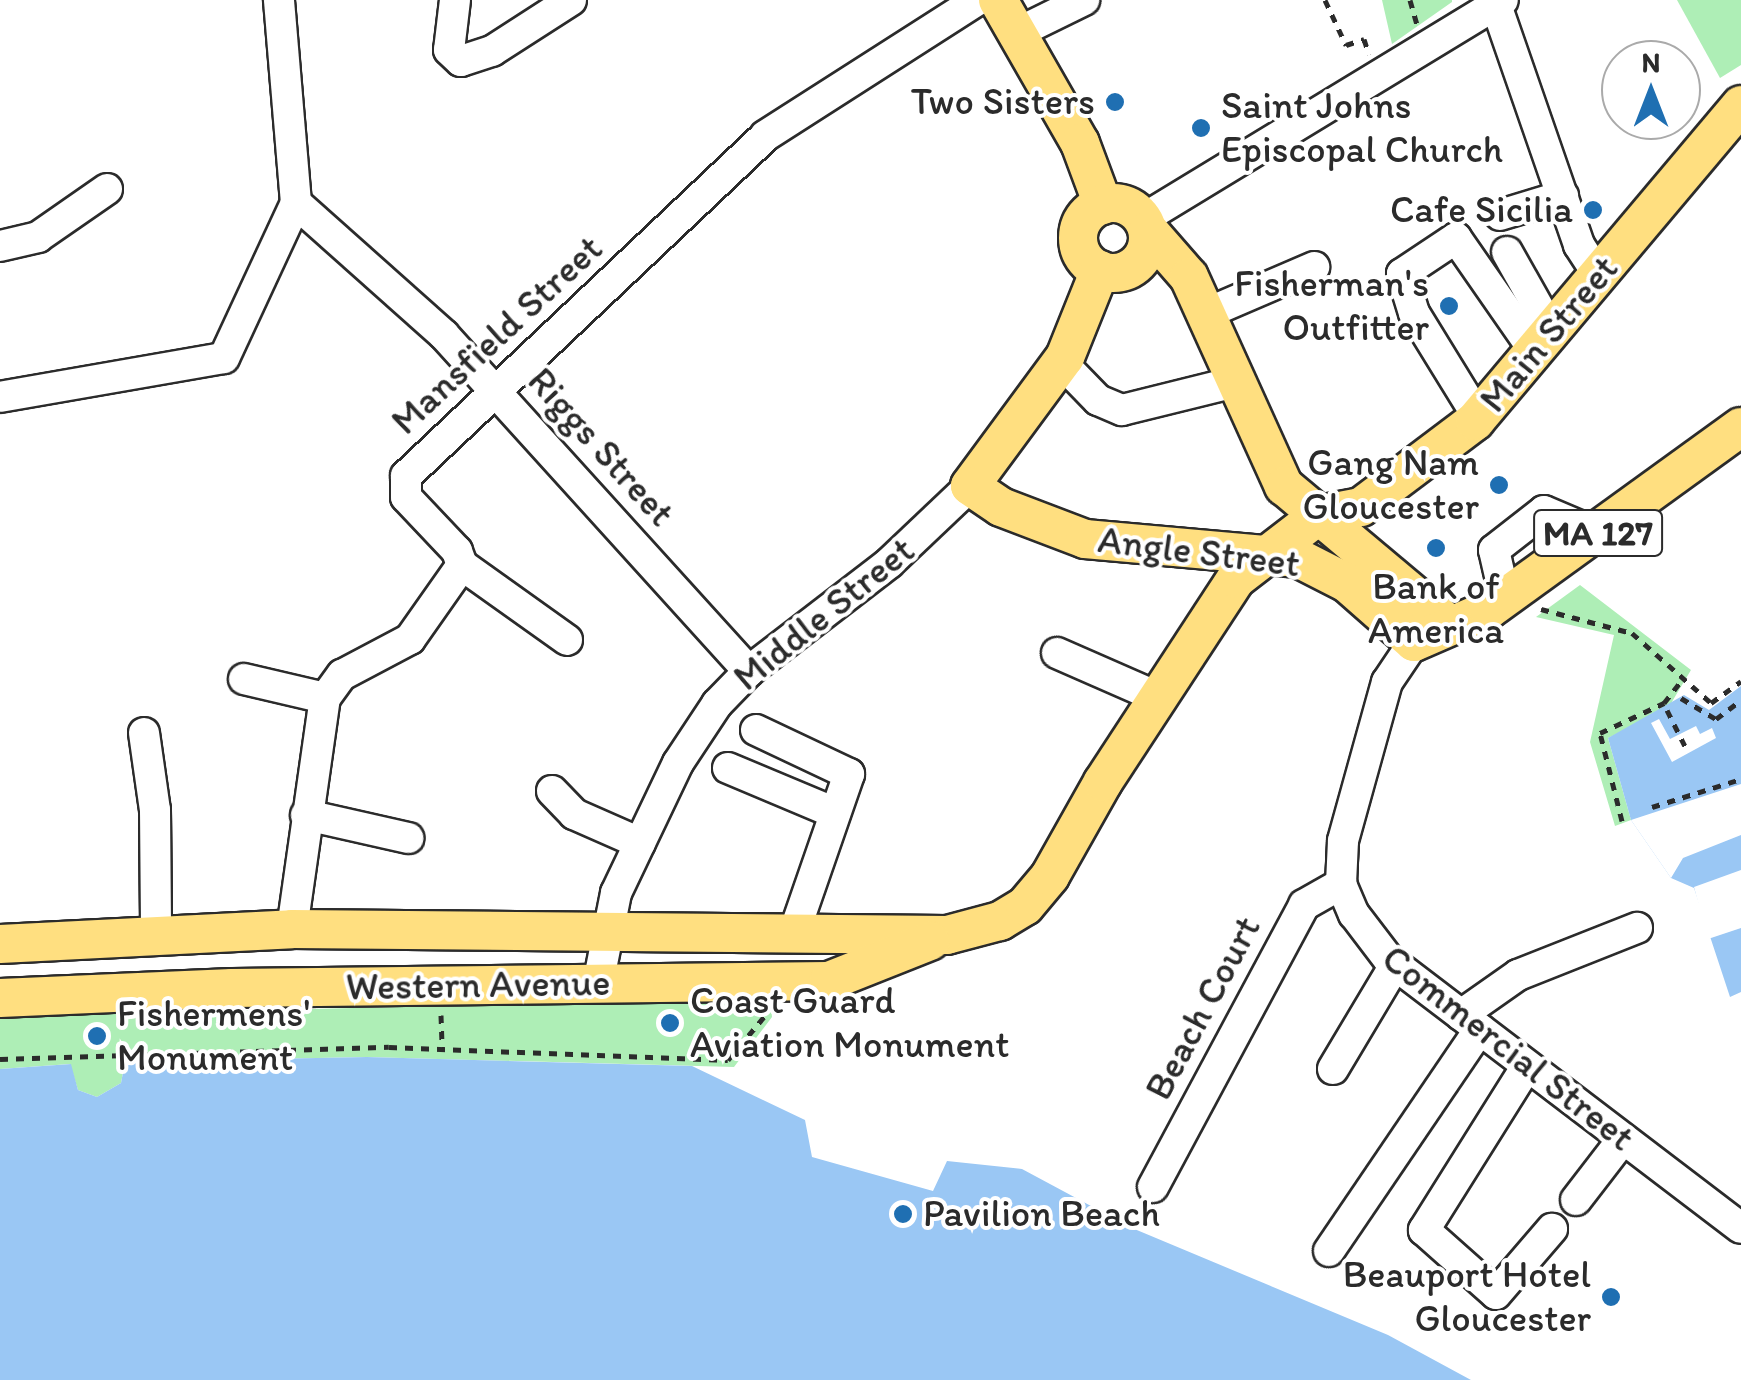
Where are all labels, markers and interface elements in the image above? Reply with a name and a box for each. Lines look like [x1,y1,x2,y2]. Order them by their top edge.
north arrow [1601,40,1701,140]
text: N [1642,45,1660,79]
place label: Two Sisters [911,79,1095,125]
place label: Saint Johns Episcopal Church [1221,83,1503,172]
marker: Two Sisters [1104,91,1126,113]
marker: Saint Johns Episcopal Church [1190,117,1212,139]
place label: Cafe Sicilia [1389,187,1573,233]
marker: Cafe Sicilia [1582,199,1604,221]
street label: Mansfield Street [382,226,612,444]
street label: Main Street [1471,247,1627,421]
place label: Fisherman's Outfitter [1234,261,1429,350]
marker: Fisherman's Outfitter [1438,295,1460,317]
street label: Riggs Street [518,358,684,536]
place label: Gang Nam Gloucester [1302,440,1479,530]
marker: Gang Nam Gloucester [1488,474,1510,496]
road number: MA 127 [1533,503,1663,563]
street label: Angle Street [1095,517,1303,587]
street label: Middle Street [725,527,923,701]
marker: Bank of America [1425,537,1447,559]
place label: Bank of America [1368,564,1504,654]
street label: Beach Court [1136,909,1270,1107]
street label: Commercial Street [1373,936,1643,1160]
street label: Western Avenue [346,960,610,1010]
place label: Coast Guard Aviation Monument [690,978,1010,1068]
place label: Fishermens' Monument [117,991,310,1080]
marker: Coast Guard Aviation Monument [659,1012,681,1034]
marker: Fishermens' Monument [86,1025,108,1047]
place label: Pavilion Beach [923,1191,1159,1237]
marker: Pavilion Beach [892,1203,914,1225]
place label: Beauport Hotel Gloucester [1343,1252,1591,1342]
marker: Beauport Hotel Gloucester [1600,1286,1622,1308]

